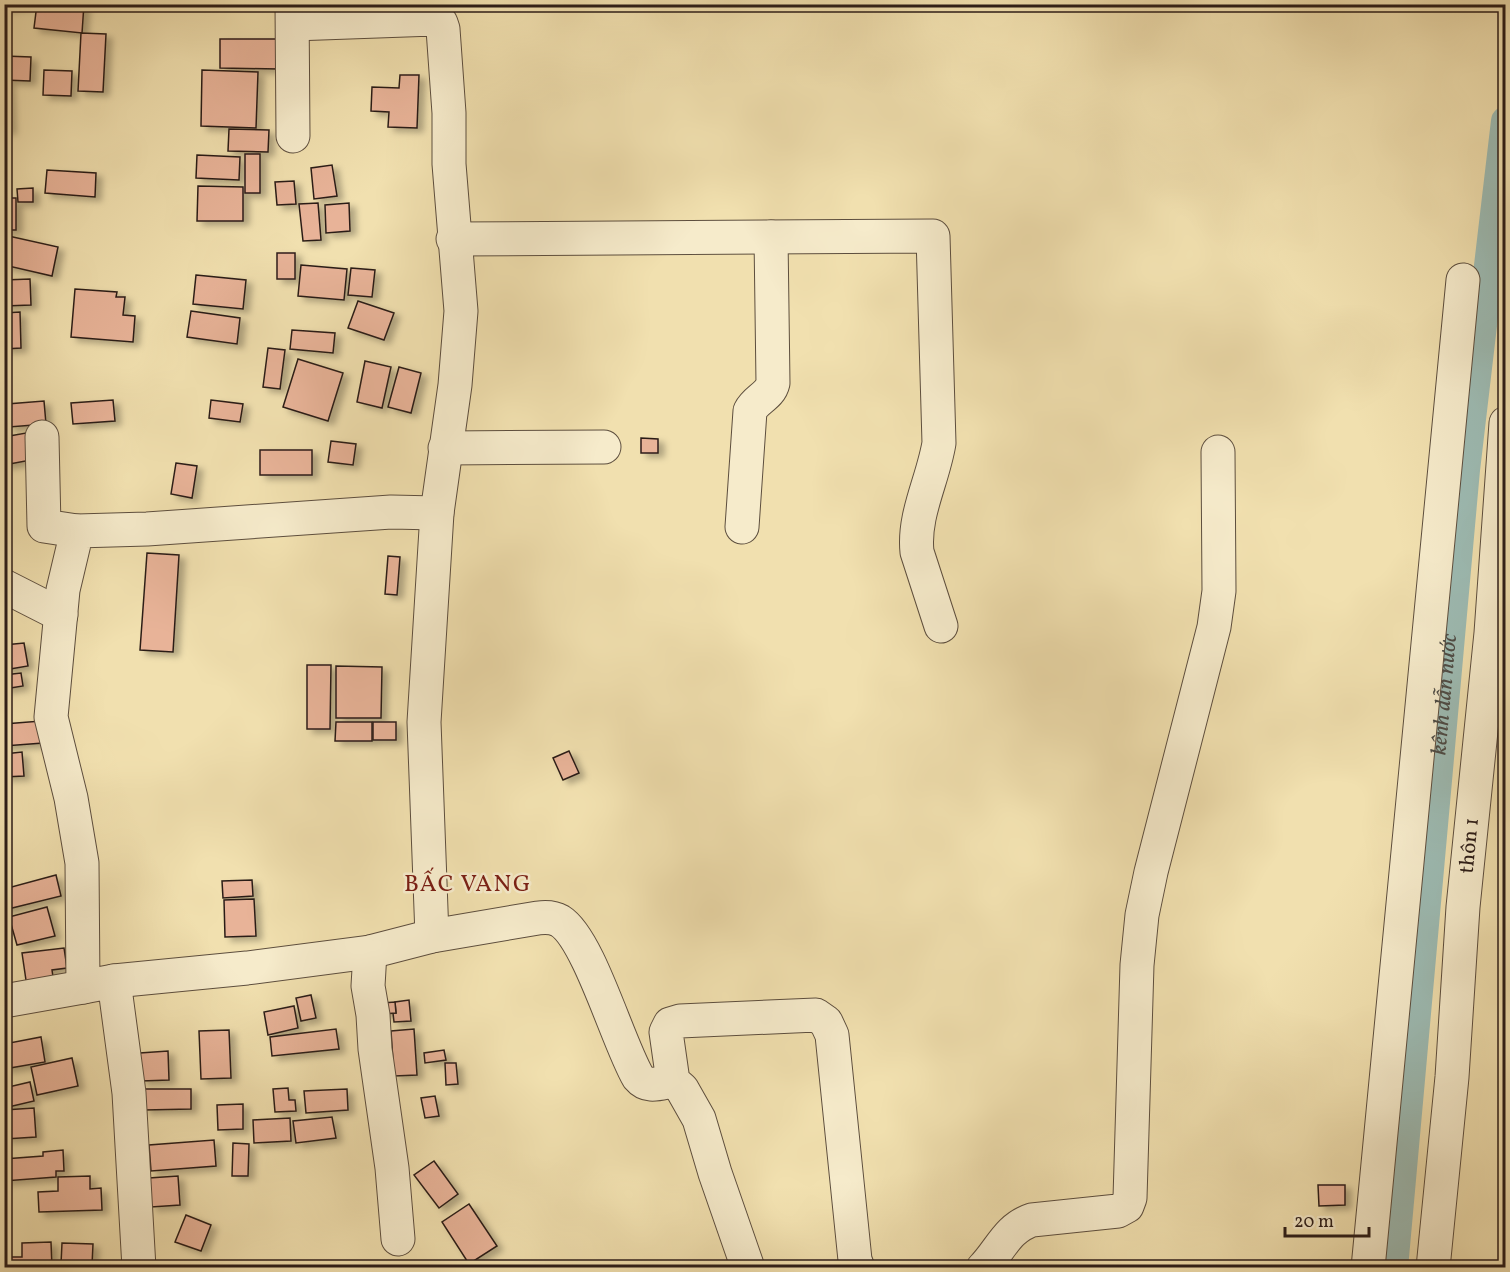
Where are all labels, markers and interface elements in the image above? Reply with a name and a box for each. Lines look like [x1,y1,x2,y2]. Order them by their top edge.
water label: kênh dẫn nước [1424,632,1466,756]
street label: thôn 1 [1452,816,1487,875]
district label: BẤC VANG [404,867,532,902]
scale bar [1285,1200,1369,1238]
text: 20 m [1294,1210,1334,1235]

